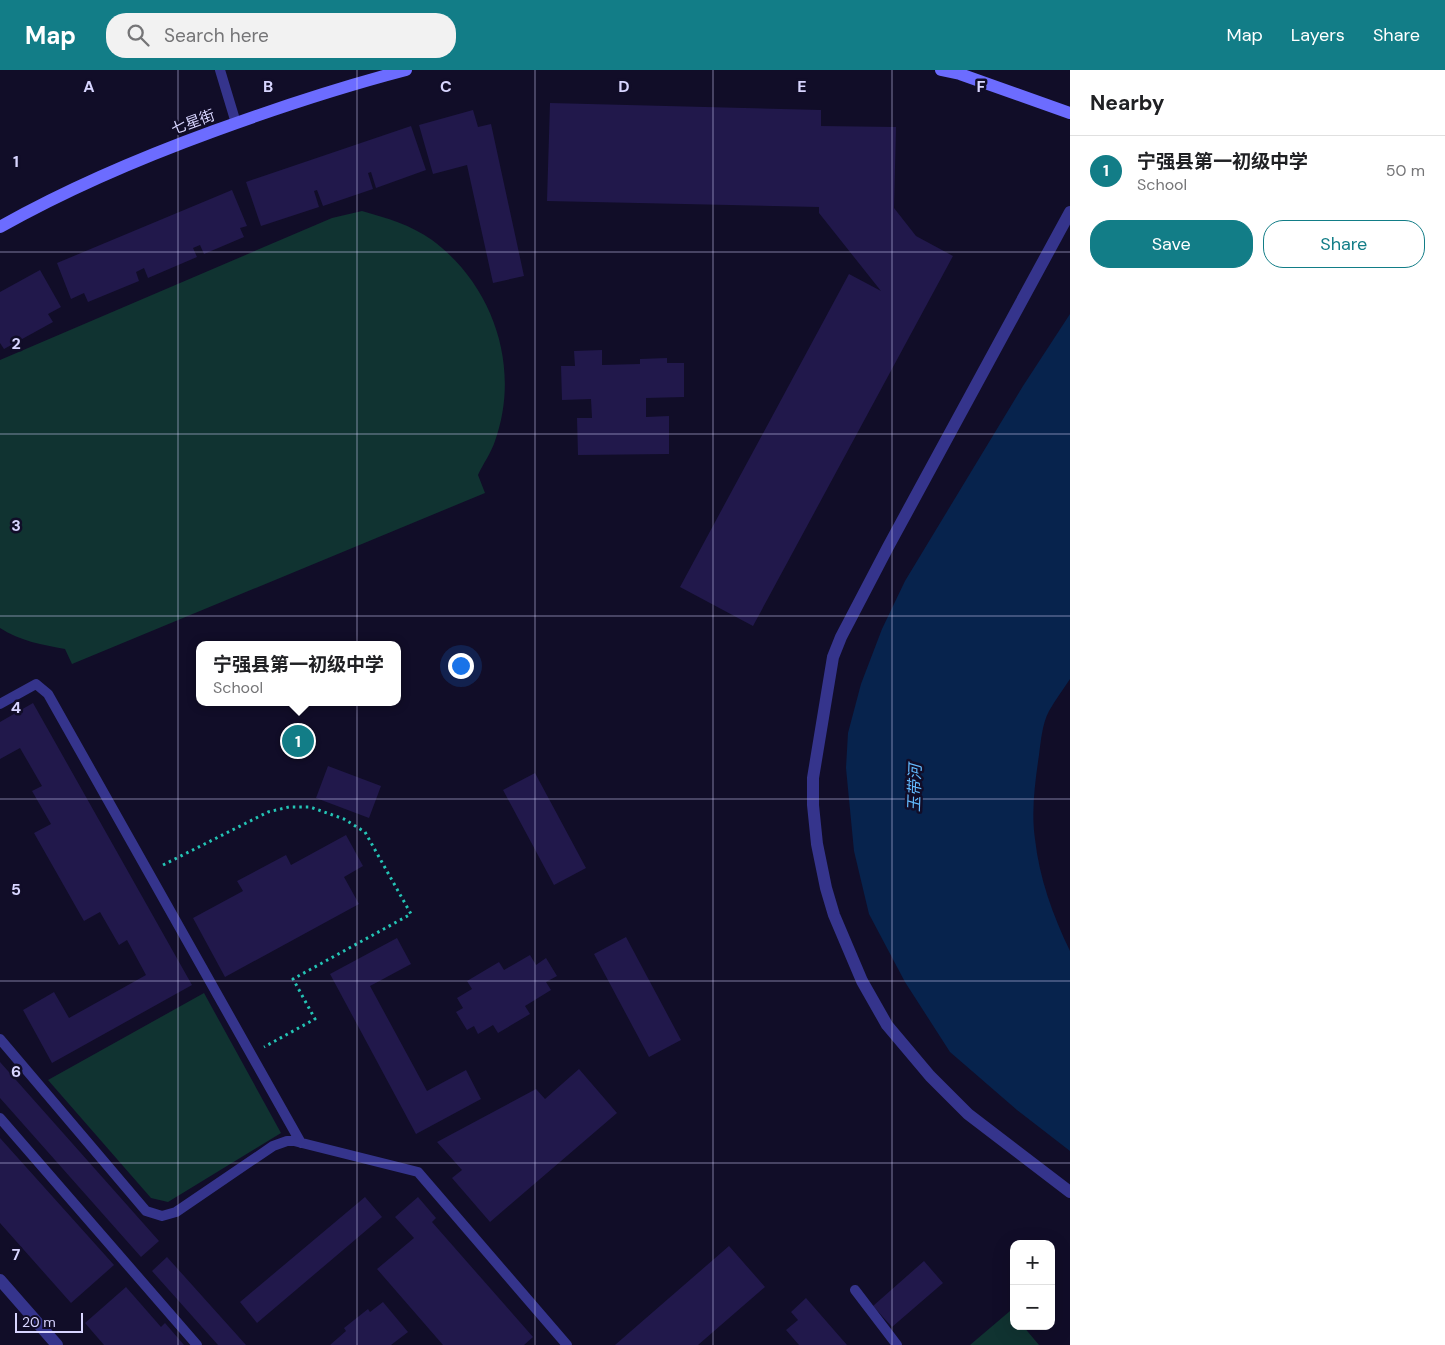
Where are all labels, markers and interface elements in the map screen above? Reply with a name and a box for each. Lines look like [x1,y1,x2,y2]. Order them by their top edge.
search box [106,13,456,58]
text: Map [25,20,76,51]
icon: search [124,21,152,49]
text: Search here [164,23,269,48]
text: Map [1227,23,1263,47]
text: Layers [1291,23,1345,47]
text: Share [1373,23,1420,47]
text: A [83,76,95,97]
text: B [263,76,273,97]
text: C [440,76,452,97]
text: D [618,76,630,97]
text: E [797,76,807,97]
text: F [977,76,986,97]
text: Nearby [1090,89,1164,117]
street label: 七星街 [168,105,218,139]
text: 宁强县第一初级中学 [1137,149,1308,174]
text: 1 [13,151,19,172]
text: 1 [1103,160,1109,181]
text: 50 m [1386,160,1425,181]
text: School [1137,174,1187,195]
button: Save [1090,220,1253,268]
button: Share [1263,220,1425,268]
text: 2 [11,333,21,354]
text: 3 [11,515,21,536]
popup [196,641,401,706]
text: 宁强县第一初级中学 [213,652,384,677]
your location [448,653,474,679]
text: School [213,677,263,698]
text: 4 [11,697,21,718]
pin: 1 [282,722,314,760]
water label: 玉带河 [903,761,926,812]
text: 5 [11,879,21,900]
text: 6 [11,1061,21,1082]
map controls [1010,1240,1055,1330]
button: + [1010,1240,1055,1285]
text: 7 [12,1244,21,1265]
button: − [1010,1285,1055,1330]
scale bar [15,1310,82,1333]
text: 20 m [22,1313,56,1331]

